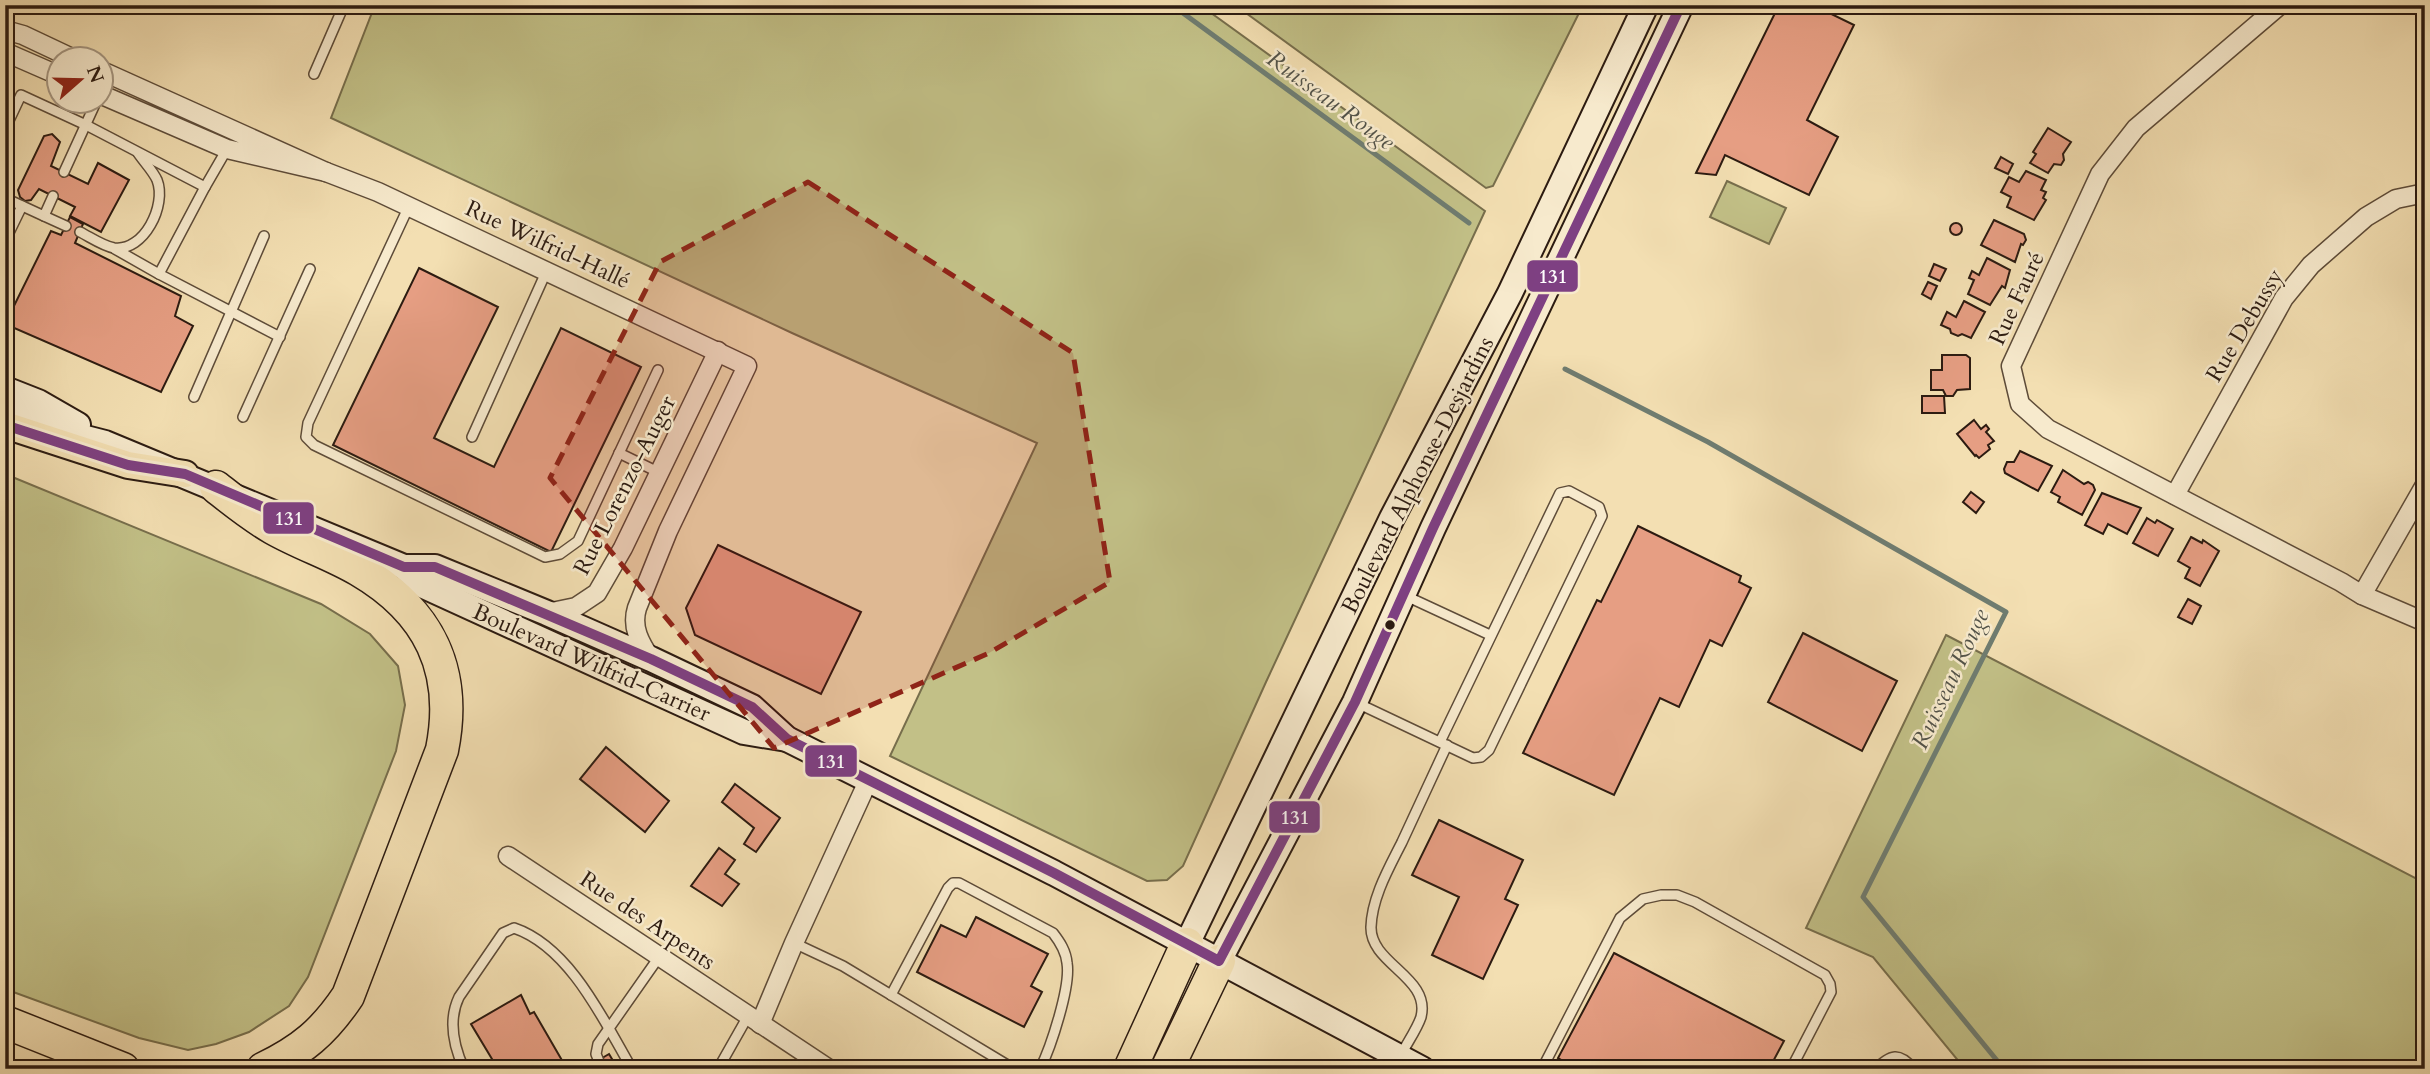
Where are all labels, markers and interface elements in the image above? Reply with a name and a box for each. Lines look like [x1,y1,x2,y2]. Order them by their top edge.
water label: Ruisseau Rouge [1260,43,1402,159]
north arrow [46,46,116,116]
text: N [80,62,110,87]
street label: Rue Wilfrid-Hallé [460,193,635,296]
street label: Rue Fauré [1981,246,2052,350]
line badge: 131 [1526,259,1579,293]
street label: Rue Debussy [2198,263,2290,388]
text: 131 [1538,264,1568,290]
street label: Boulevard Alphonse-Desjardins [1334,331,1501,619]
street label: Rue Lorenzo-Auger [566,390,683,580]
line badge: 131 [262,501,315,535]
text: 131 [274,506,304,532]
street label: Boulevard Wilfrid-Carrier [468,596,716,729]
water label: Ruisseau Rouge [1904,603,1998,755]
unlabelled marker [1383,618,1397,632]
line badge: 131 [804,744,858,778]
text: 131 [816,749,846,775]
line badge: 131 [1268,800,1321,834]
text: 131 [1280,805,1310,831]
street label: Rue des Arpents [574,864,722,977]

